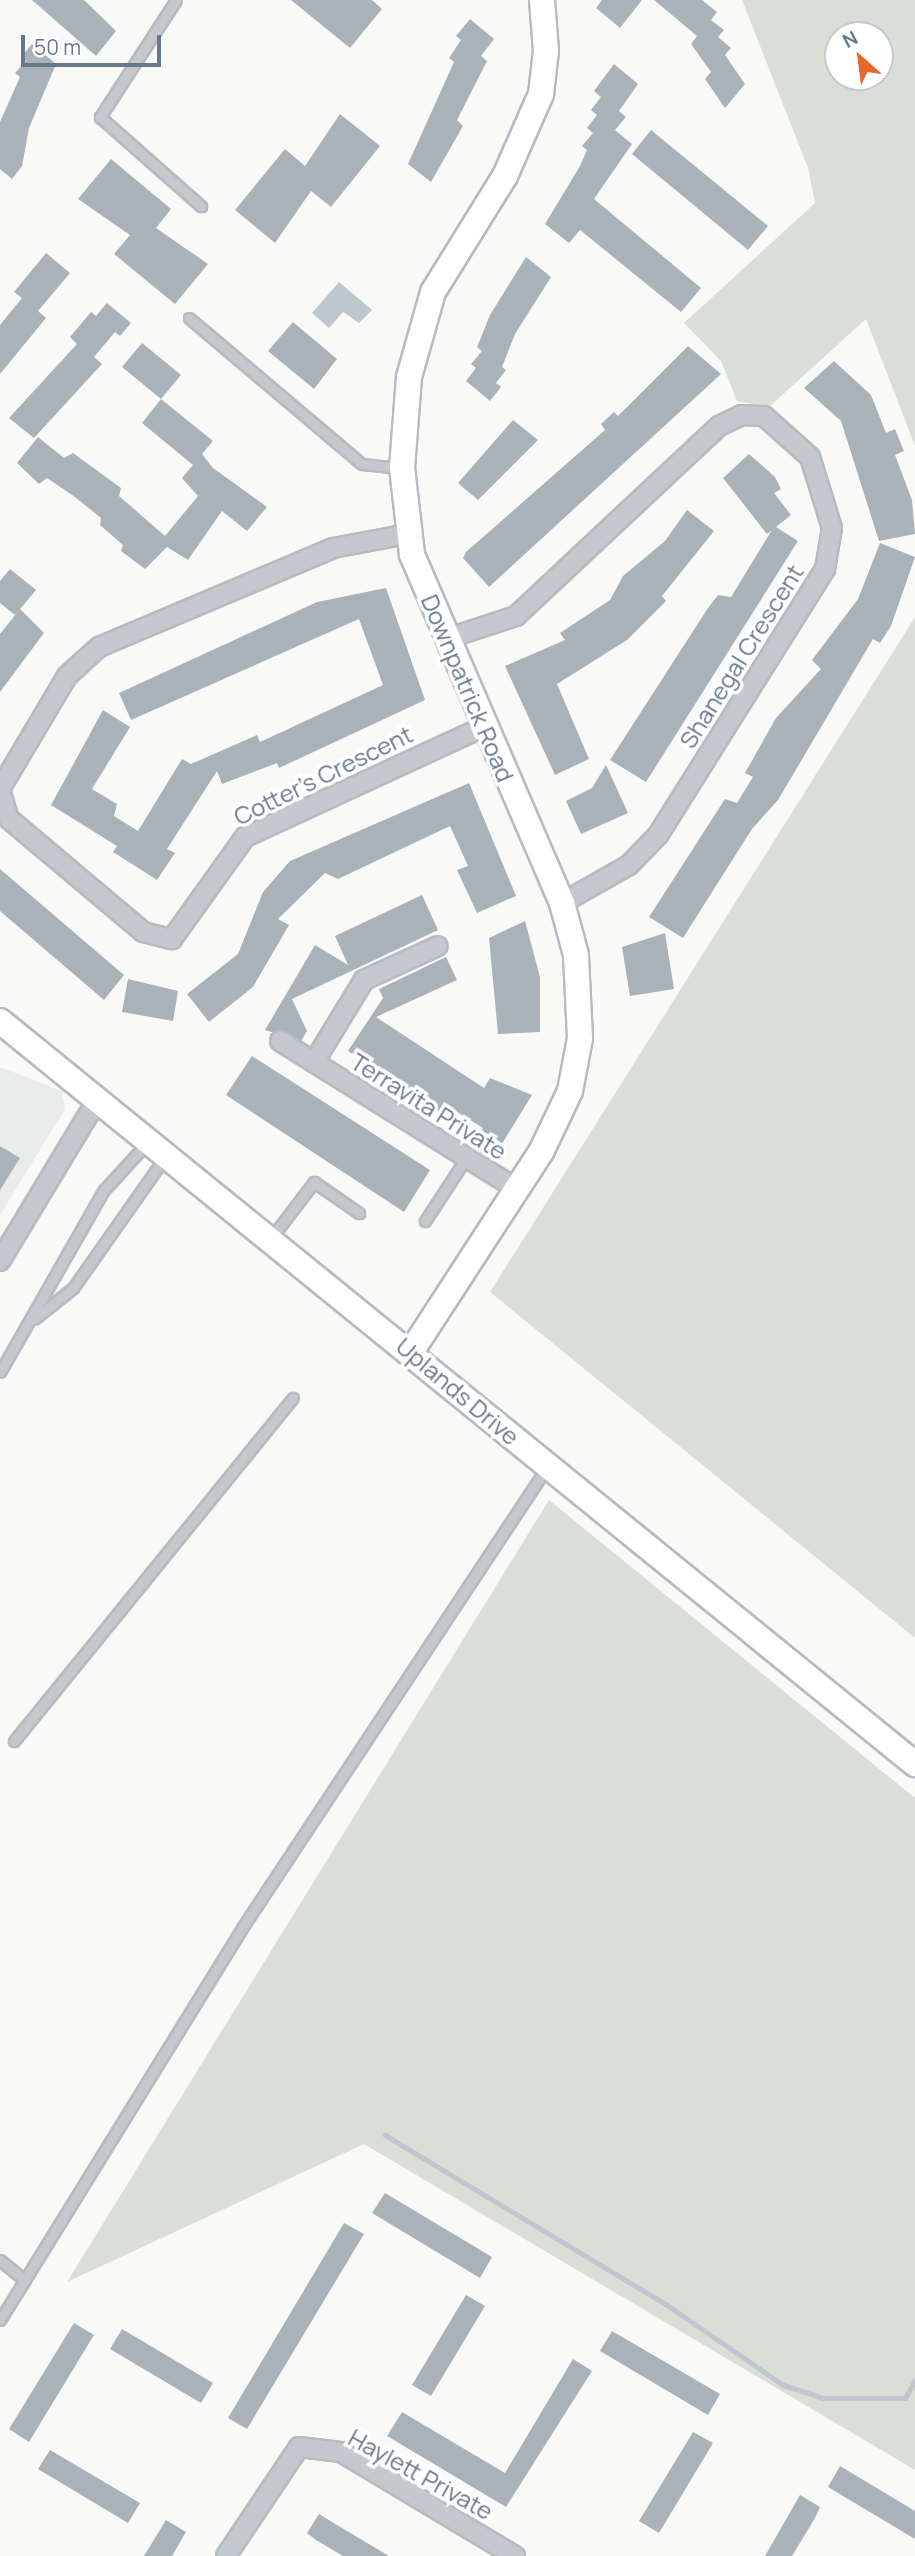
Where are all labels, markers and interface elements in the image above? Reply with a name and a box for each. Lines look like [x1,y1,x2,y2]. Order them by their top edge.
scale bar [24,21,164,65]
north arrow [824,21,894,91]
text: N [838,25,862,54]
text: 50 m [34,33,81,61]
street label: Shanegal Crescent [673,559,809,753]
street label: Downpatrick Road [416,590,520,786]
street label: Cotter's Crescent [229,719,417,831]
street label: Terravita Private [346,1047,512,1165]
street label: Uplands Drive [391,1331,525,1451]
street label: Haylett Private [344,2422,498,2526]

